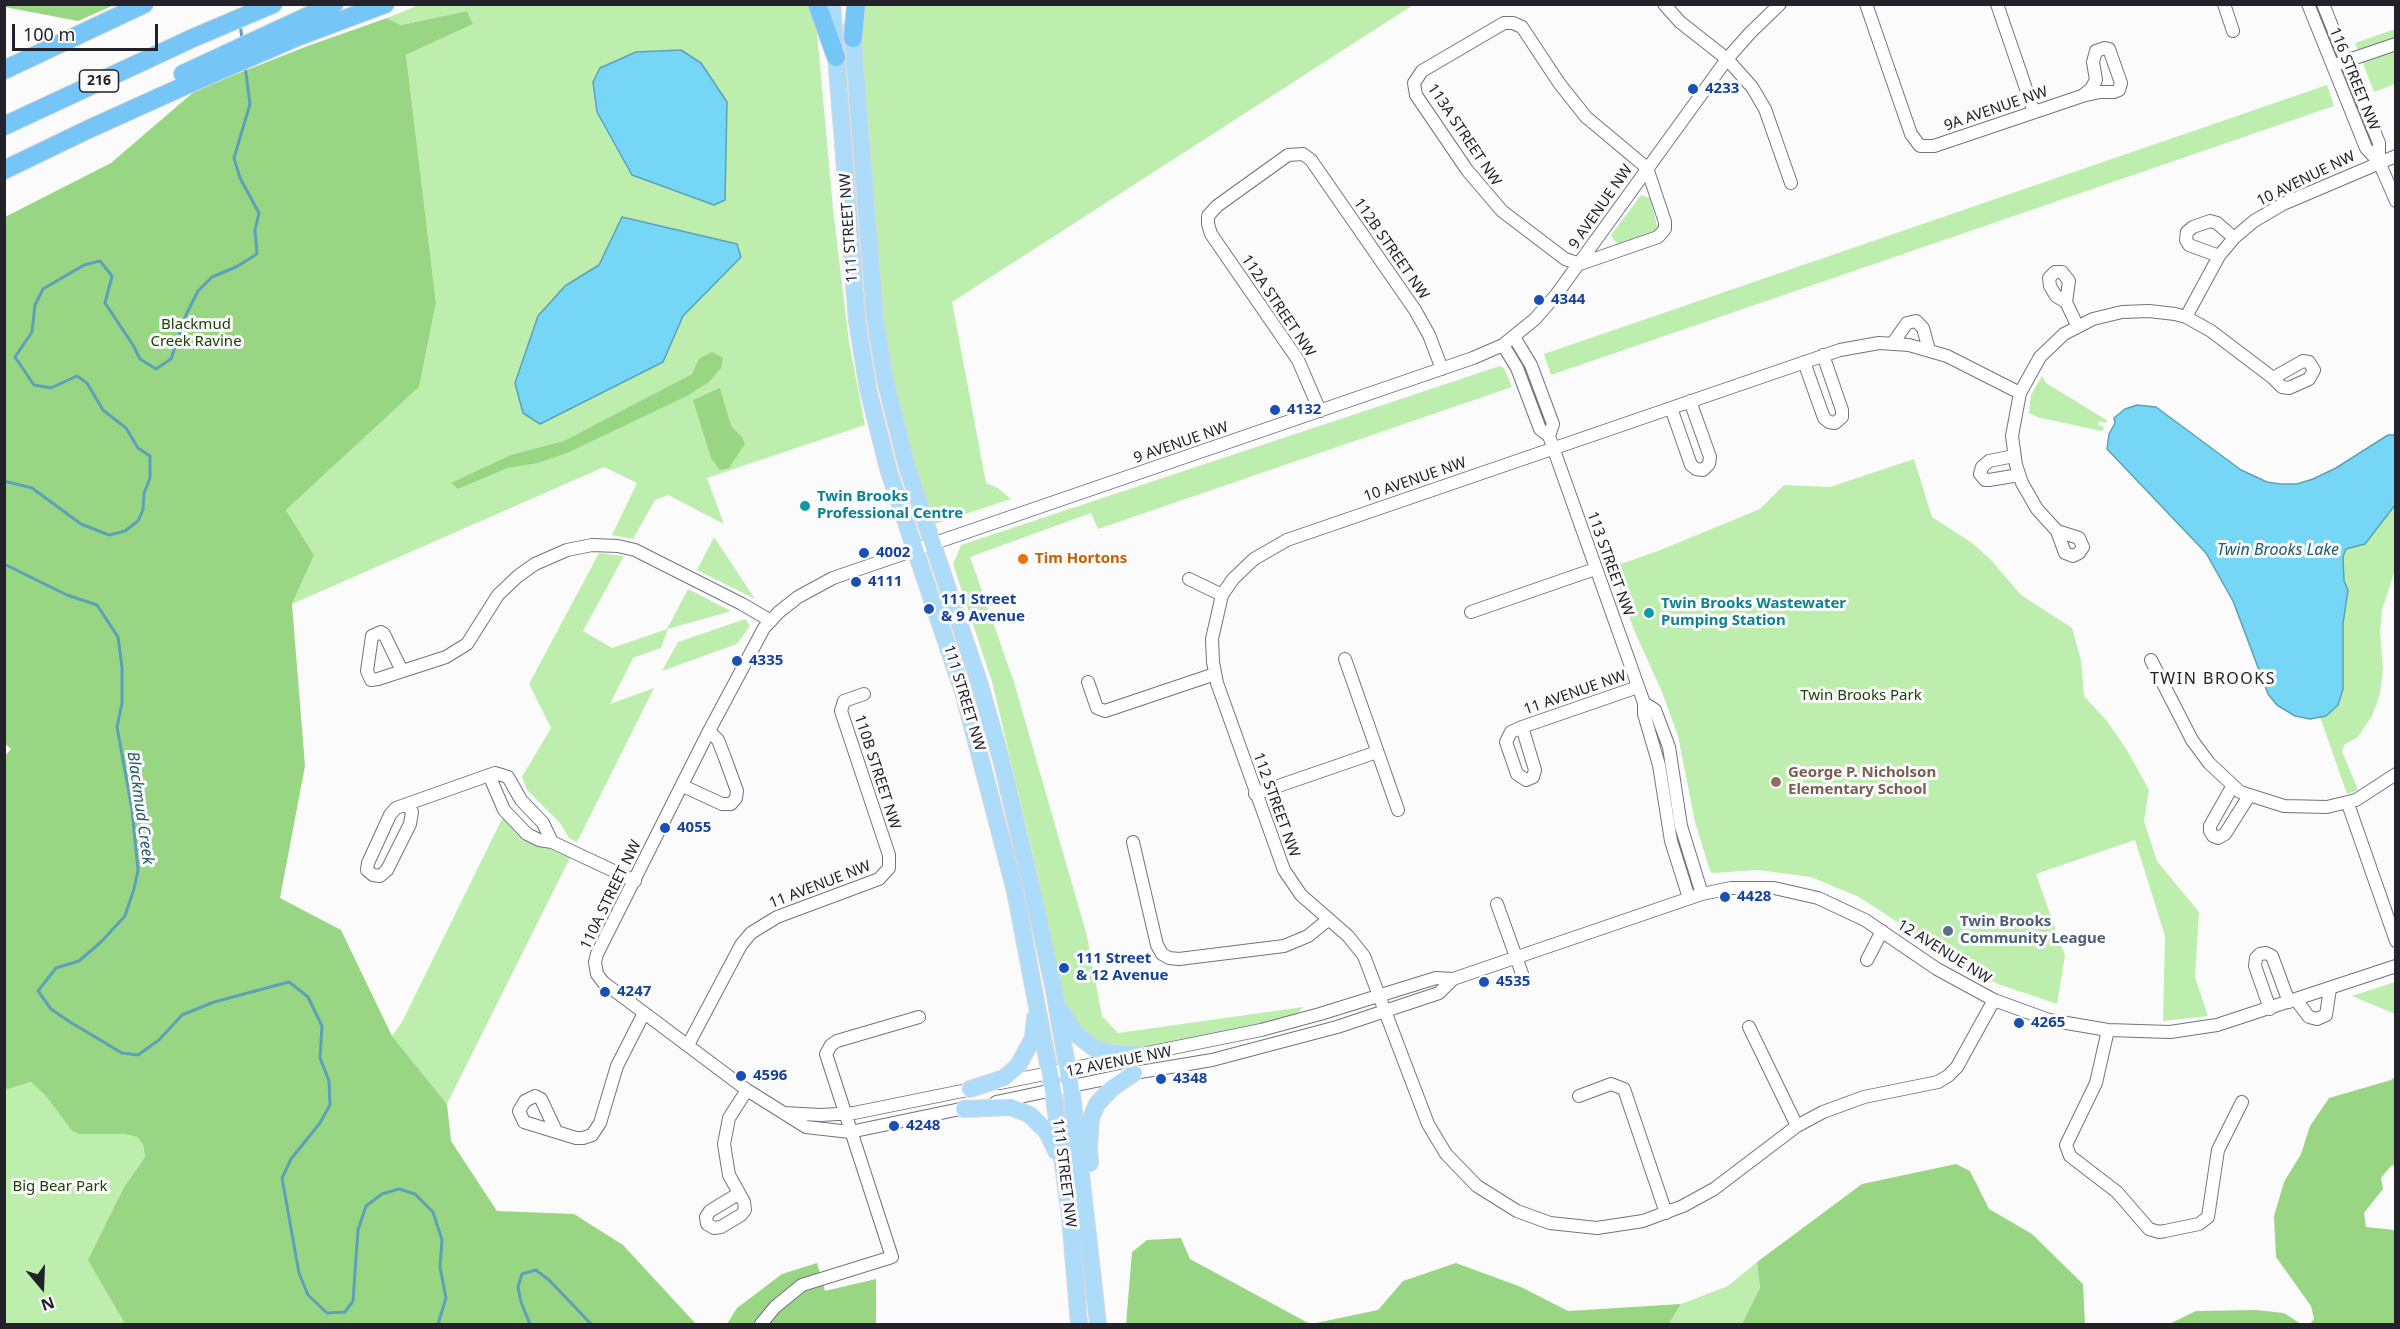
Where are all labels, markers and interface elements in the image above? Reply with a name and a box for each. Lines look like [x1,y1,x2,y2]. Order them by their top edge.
scale bar [15,12,160,50]
text: 100 m [23,22,75,46]
street label: 116 STREET NW [2325,25,2383,133]
road number: 216 [80,70,118,92]
street label: 113A STREET NW [1423,80,1505,190]
place label: 4233 [1705,80,1739,98]
marker: 4233 [1686,82,1700,96]
street label: 9A AVENUE NW [1942,83,2050,135]
street label: 10 AVENUE NW [2254,147,2358,211]
street label: 9 AVENUE NW [1565,161,1637,253]
street label: 111 STREET NW [836,173,862,283]
street label: 112B STREET NW [1349,195,1433,303]
street label: 112A STREET NW [1237,251,1319,361]
place label: 4344 [1551,291,1585,309]
marker: 4344 [1532,293,1546,307]
park label: Blackmud Creek Ravine [150,316,242,351]
place label: 4132 [1287,401,1321,419]
marker: 4132 [1268,403,1282,417]
street label: 9 AVENUE NW [1131,418,1231,468]
street label: 10 AVENUE NW [1361,454,1469,506]
place label: Twin Brooks Professional Centre [817,488,963,523]
marker: Twin Brooks Professional Centre [798,499,812,513]
street label: 113 STREET NW [1583,509,1637,619]
water label: Twin Brooks Lake [2217,540,2339,560]
place label: 4002 [876,544,910,562]
marker: 4002 [857,546,871,560]
place label: Tim Hortons [1035,550,1127,568]
marker: Tim Hortons [1016,552,1030,566]
place label: 4111 [868,573,902,591]
marker: 4111 [849,575,863,589]
place label: 111 Street & 9 Avenue [941,591,1025,626]
place label: Twin Brooks Wastewater Pumping Station [1661,595,1846,630]
marker: 111 Street & 9 Avenue [922,602,936,616]
marker: Twin Brooks Wastewater Pumping Station [1642,606,1656,620]
street label: 111 STREET NW [939,643,989,753]
place label: 4335 [749,652,783,670]
marker: 4335 [730,654,744,668]
street label: 11 AVENUE NW [1521,667,1629,719]
district label: TWIN BROOKS [2150,669,2276,689]
park label: Twin Brooks Park [1800,687,1922,705]
street label: 110B STREET NW [850,712,904,832]
water label: Blackmud Creek [123,750,157,866]
street label: 112 STREET NW [1249,750,1303,860]
place label: George P. Nicholson Elementary School [1788,764,1936,799]
marker: George P. Nicholson Elementary School [1769,775,1783,789]
place label: 4055 [677,819,711,837]
marker: 4055 [658,821,672,835]
street label: 110A STREET NW [577,837,645,953]
street label: 11 AVENUE NW [767,857,873,913]
place label: 4428 [1737,888,1771,906]
marker: 4428 [1718,890,1732,904]
place label: Twin Brooks Community League [1960,913,2106,948]
street label: 12 AVENUE NW [1894,916,1994,988]
marker: Twin Brooks Community League [1941,924,1955,938]
place label: 111 Street & 12 Avenue [1076,950,1169,985]
marker: 111 Street & 12 Avenue [1057,961,1071,975]
place label: 4535 [1496,973,1530,991]
marker: 4535 [1477,975,1491,989]
place label: 4247 [617,983,651,1001]
marker: 4247 [598,985,612,999]
place label: 4265 [2031,1014,2065,1032]
marker: 4265 [2012,1016,2026,1030]
street label: 12 AVENUE NW [1065,1043,1173,1081]
place label: 4596 [753,1067,787,1085]
marker: 4596 [734,1069,748,1083]
place label: 4348 [1173,1070,1207,1088]
marker: 4348 [1154,1072,1168,1086]
place label: 4248 [906,1117,940,1135]
street label: 111 STREET NW [1048,1117,1080,1229]
marker: 4248 [887,1119,901,1133]
park label: Big Bear Park [12,1178,108,1196]
north arrow [12,1257,72,1317]
text: N [38,1291,58,1317]

